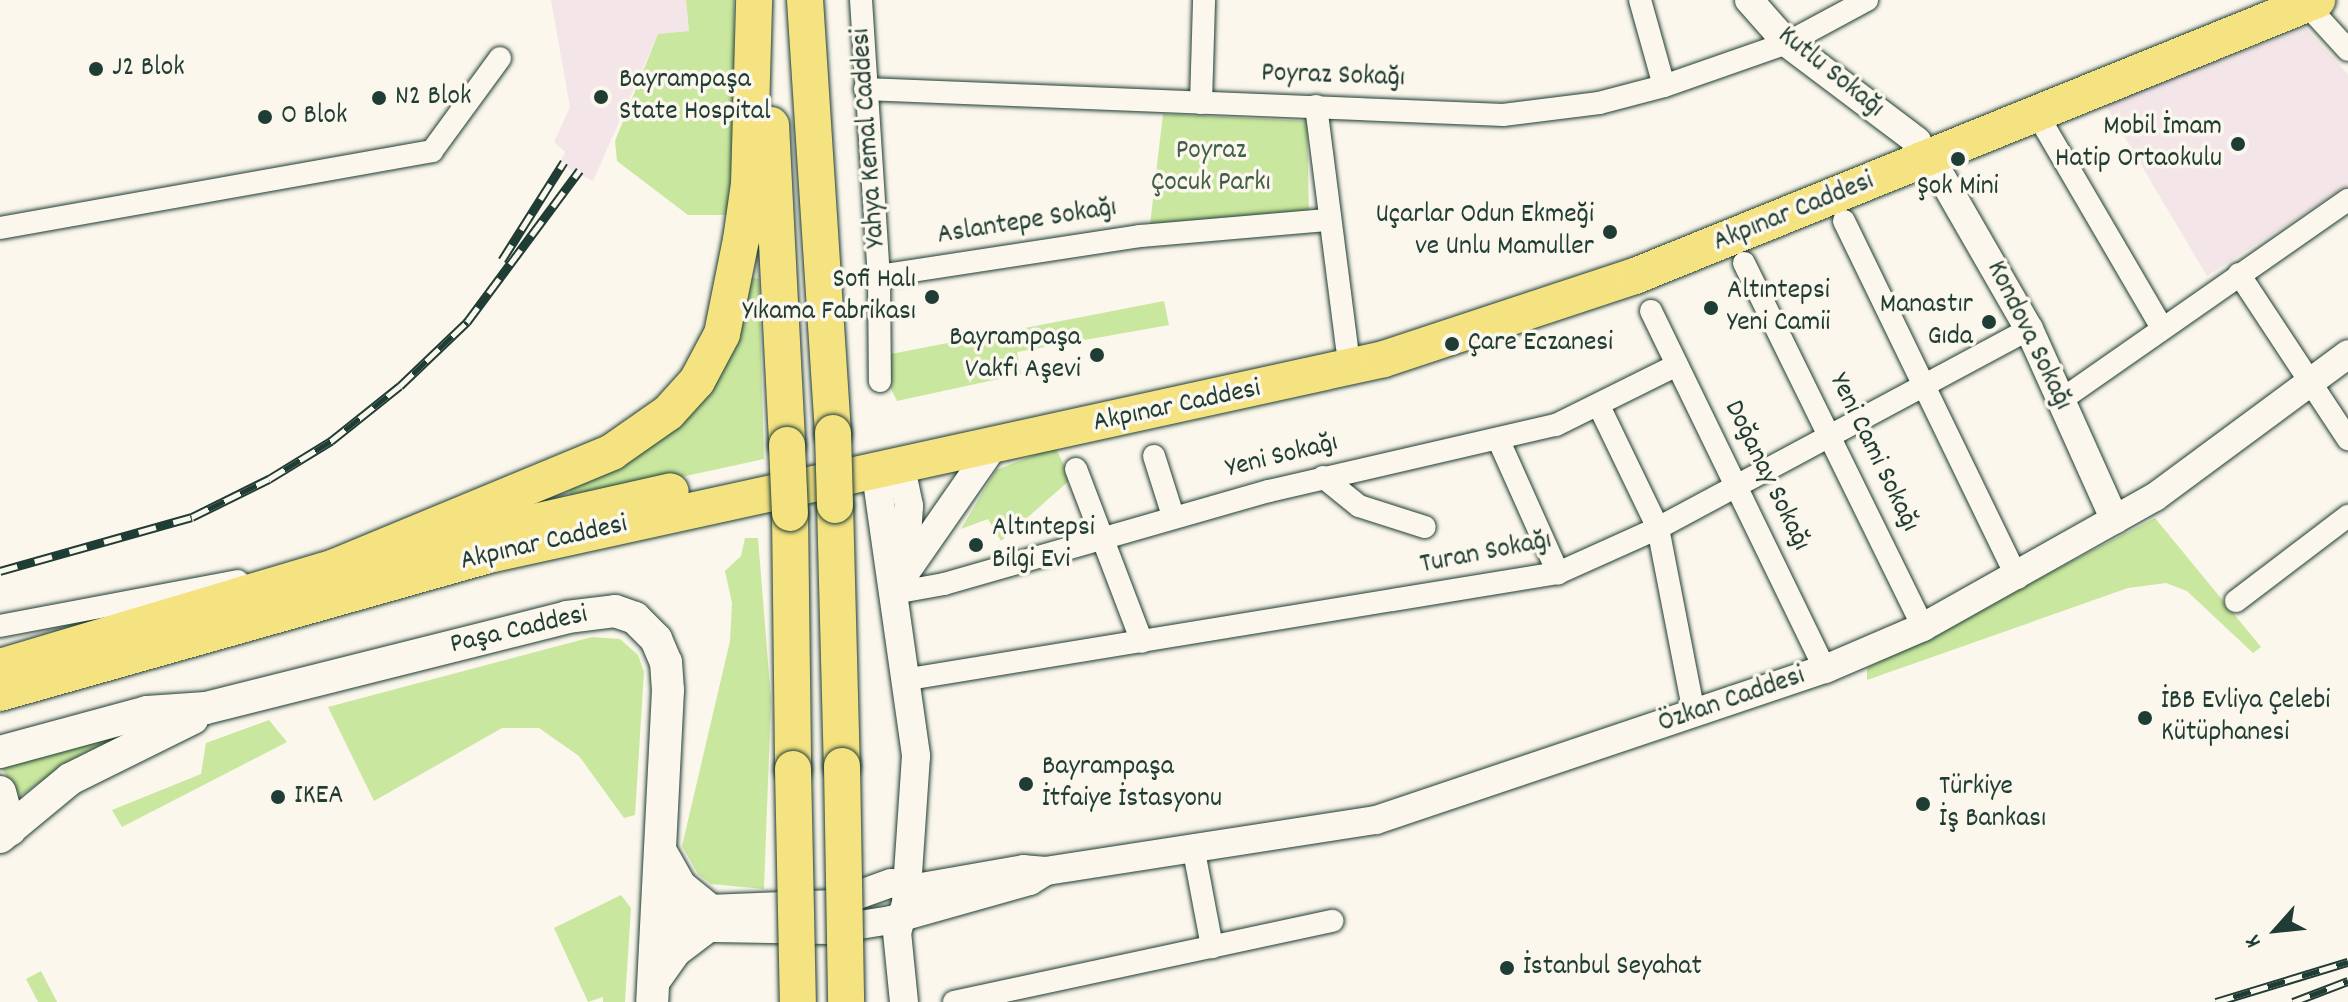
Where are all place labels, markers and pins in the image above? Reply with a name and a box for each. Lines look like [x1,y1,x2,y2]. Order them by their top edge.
place label: J2 Blok [112,52,185,86]
marker: J2 Blok [87,60,105,78]
place label: Bayrampaşa State Hospital [619,64,771,130]
place label: N2 Blok [395,81,471,115]
marker: Bayrampaşa State Hospital [590,86,612,108]
marker: N2 Blok [370,89,388,107]
place label: O Blok [281,100,347,134]
marker: O Blok [256,108,274,126]
place label: Mobil İmam Hatip Ortaokulu [2055,111,2222,177]
marker: Mobil İmam Hatip Ortaokulu [2229,135,2247,153]
marker: Şok Mini [1949,150,1967,168]
place label: Şok Mini [1917,171,1999,205]
place label: Uçarlar Odun Ekmeği ve Unlu Mamuller [1375,199,1594,265]
marker: Uçarlar Odun Ekmeği ve Unlu Mamuller [1601,223,1619,241]
place label: Sofi Halı Yıkama Fabrikası [742,264,916,330]
place label: Altıntepsi Yeni Camii [1727,275,1830,341]
marker: Sofi Halı Yıkama Fabrikası [923,288,941,306]
place label: Manastır Gıda [1880,289,1973,355]
marker: Altıntepsi Yeni Camii [1702,299,1720,317]
marker: Manastır Gıda [1980,313,1998,331]
place label: Bayrampaşa Vakfı Aşevi [949,322,1081,388]
place label: Çare Eczanesi [1468,327,1613,361]
marker: Çare Eczanesi [1443,335,1461,353]
marker: Bayrampaşa Vakfı Aşevi [1088,346,1106,364]
place label: Altıntepsi Bilgi Evi [992,512,1095,578]
marker: Altıntepsi Bilgi Evi [967,536,985,554]
place label: İBB Evliya Çelebi Kütüphanesi [2161,685,2330,751]
marker: İBB Evliya Çelebi Kütüphanesi [2136,709,2154,727]
place label: Bayrampaşa İtfaiye İstasyonu [1042,751,1222,817]
place label: Türkiye İş Bankası [1939,771,2046,837]
marker: Bayrampaşa İtfaiye İstasyonu [1017,775,1035,793]
place label: IKEA [294,780,344,814]
marker: IKEA [269,788,287,806]
marker: Türkiye İş Bankası [1914,795,1932,813]
place label: İstanbul Seyahat [1523,951,1702,985]
marker: İstanbul Seyahat [1498,959,1516,977]

